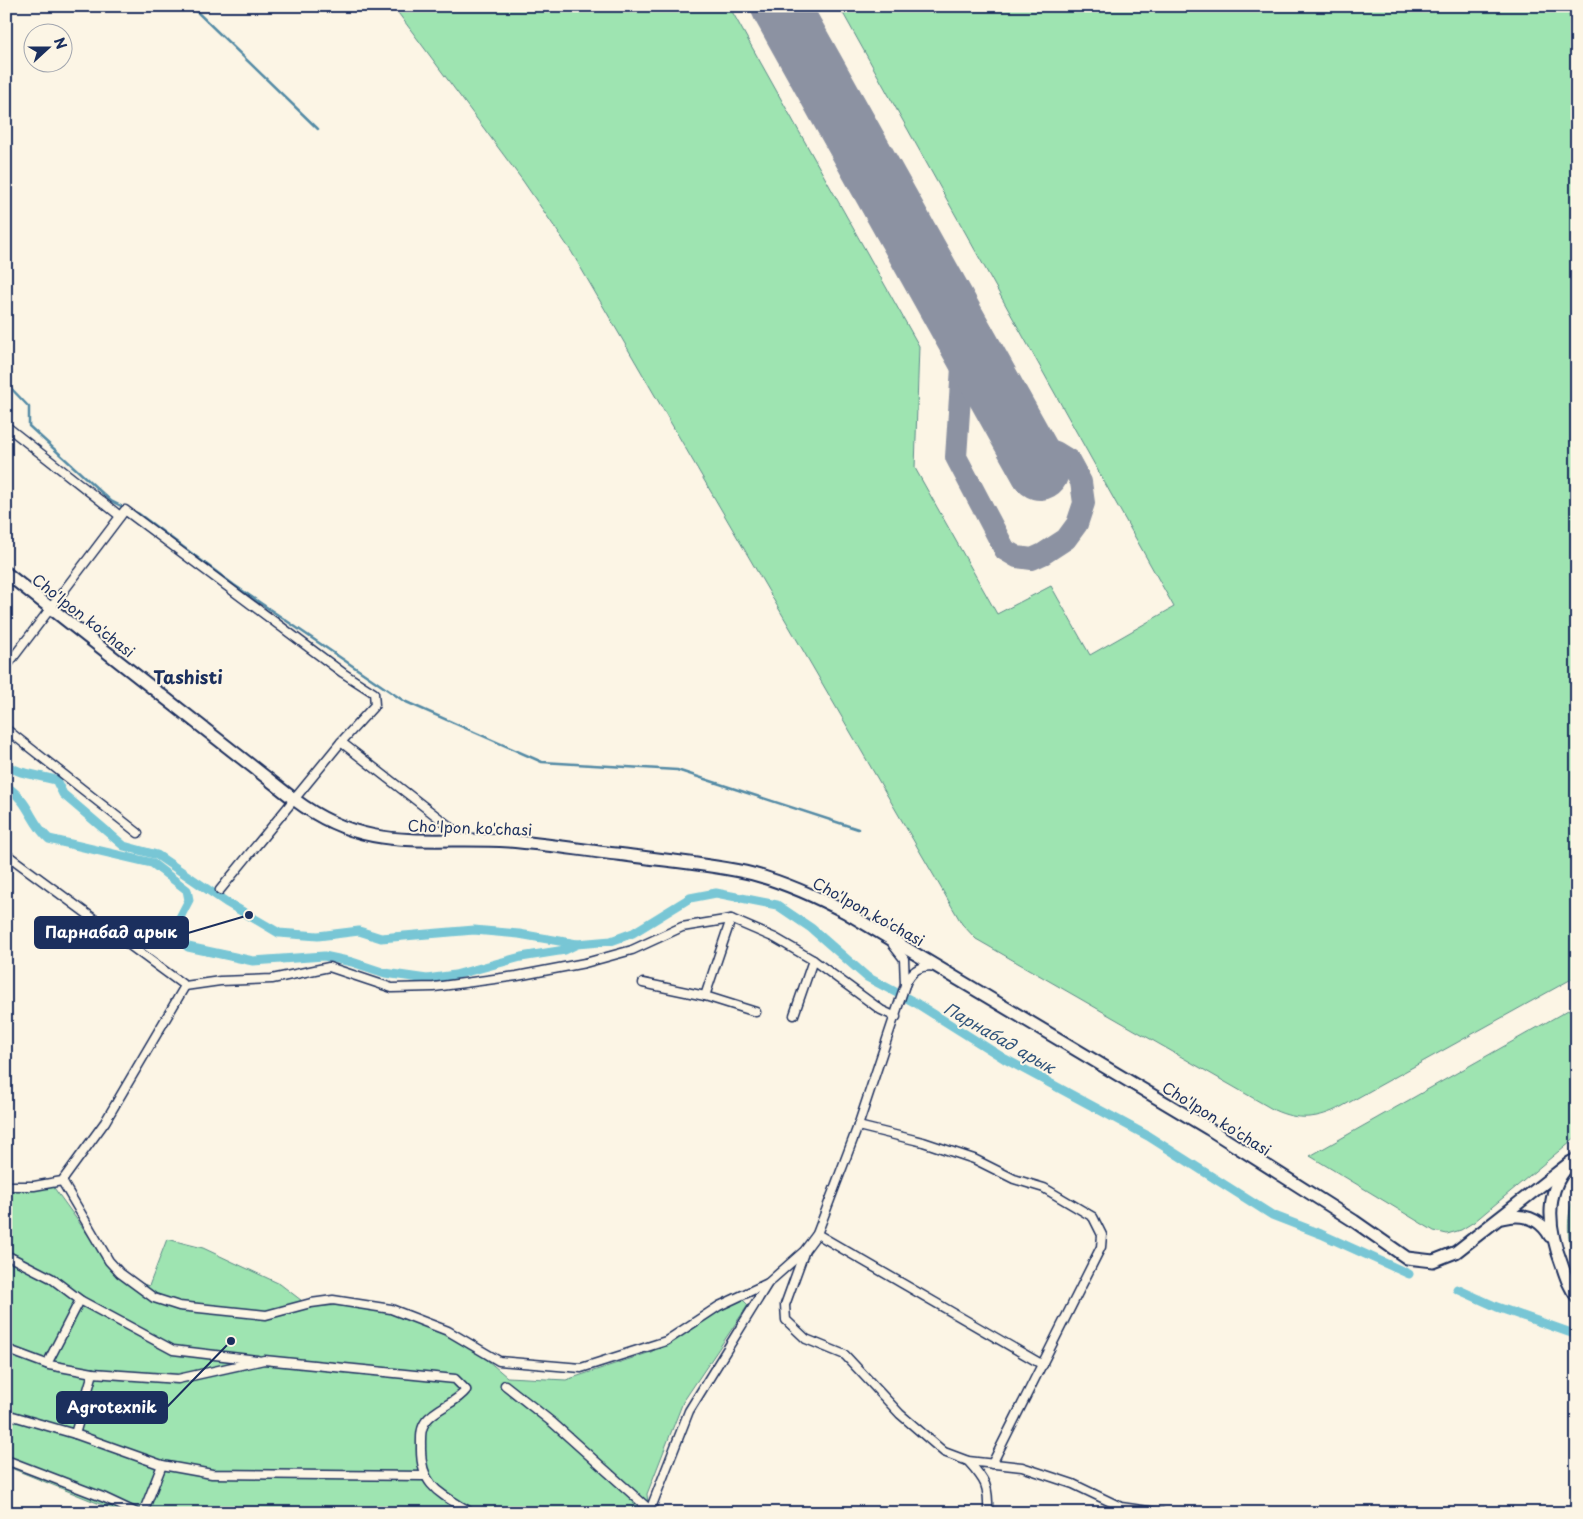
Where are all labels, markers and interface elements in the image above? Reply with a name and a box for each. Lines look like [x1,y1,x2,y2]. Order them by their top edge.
north arrow [22,22,72,72]
text: N [49,34,72,52]
street label: Cho'lpon ko'chasi [28,568,140,662]
district label: Tashisti [153,663,223,690]
street label: Cho'lpon ko'chasi [407,813,533,841]
street label: Cho'lpon ko'chasi [809,871,929,951]
callout: Парнабад арык [35,917,188,948]
text: Парнабад арык [45,919,178,943]
water label: Парнабад арык [940,995,1061,1079]
street label: Cho'lpon ko'chasi [1158,1075,1276,1161]
callout: Agrotexnik [57,1392,167,1423]
text: Agrotexnik [67,1394,157,1418]

